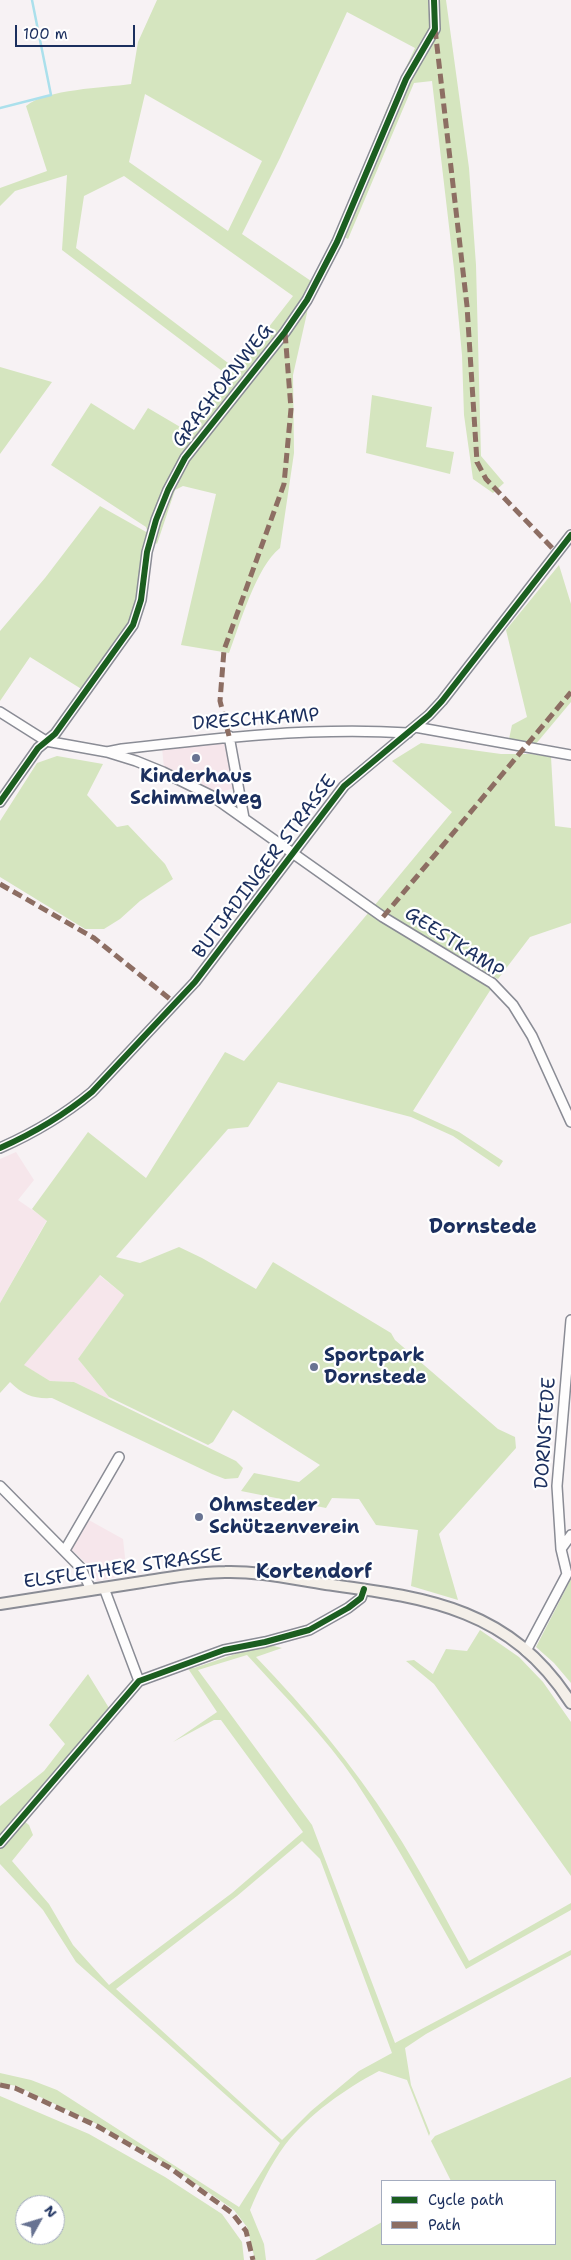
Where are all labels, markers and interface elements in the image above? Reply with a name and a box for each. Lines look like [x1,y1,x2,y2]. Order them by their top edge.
scale bar [18,15,138,47]
text: 100 m [23,24,68,44]
street label: GRASHORNWEG [168,320,278,452]
street label: DRESCHKAMP [192,704,320,736]
marker: Kinderhaus Schimmelweg [190,752,202,764]
place label: Kinderhaus Schimmelweg [130,766,262,810]
street label: BUTJADINGER STRASSE [188,771,342,963]
street label: GEESTKAMP [400,902,508,984]
district label: Dornstede [429,1216,537,1240]
place label: Sportpark Dornstede [324,1345,427,1389]
marker: Sportpark Dornstede [308,1361,320,1373]
street label: DORNSTEDE [531,1376,561,1490]
place label: Ohmsteder Schützenverein [209,1495,359,1539]
marker: Ohmsteder Schützenverein [193,1511,205,1523]
street label: ELSFLETHER STRASSE [22,1544,224,1594]
district label: Kortendorf [256,1561,372,1585]
legend [381,2180,556,2245]
text: Cycle path [428,2190,504,2210]
north arrow [15,2195,65,2245]
text: N [40,2201,61,2221]
text: Path [428,2215,461,2235]

